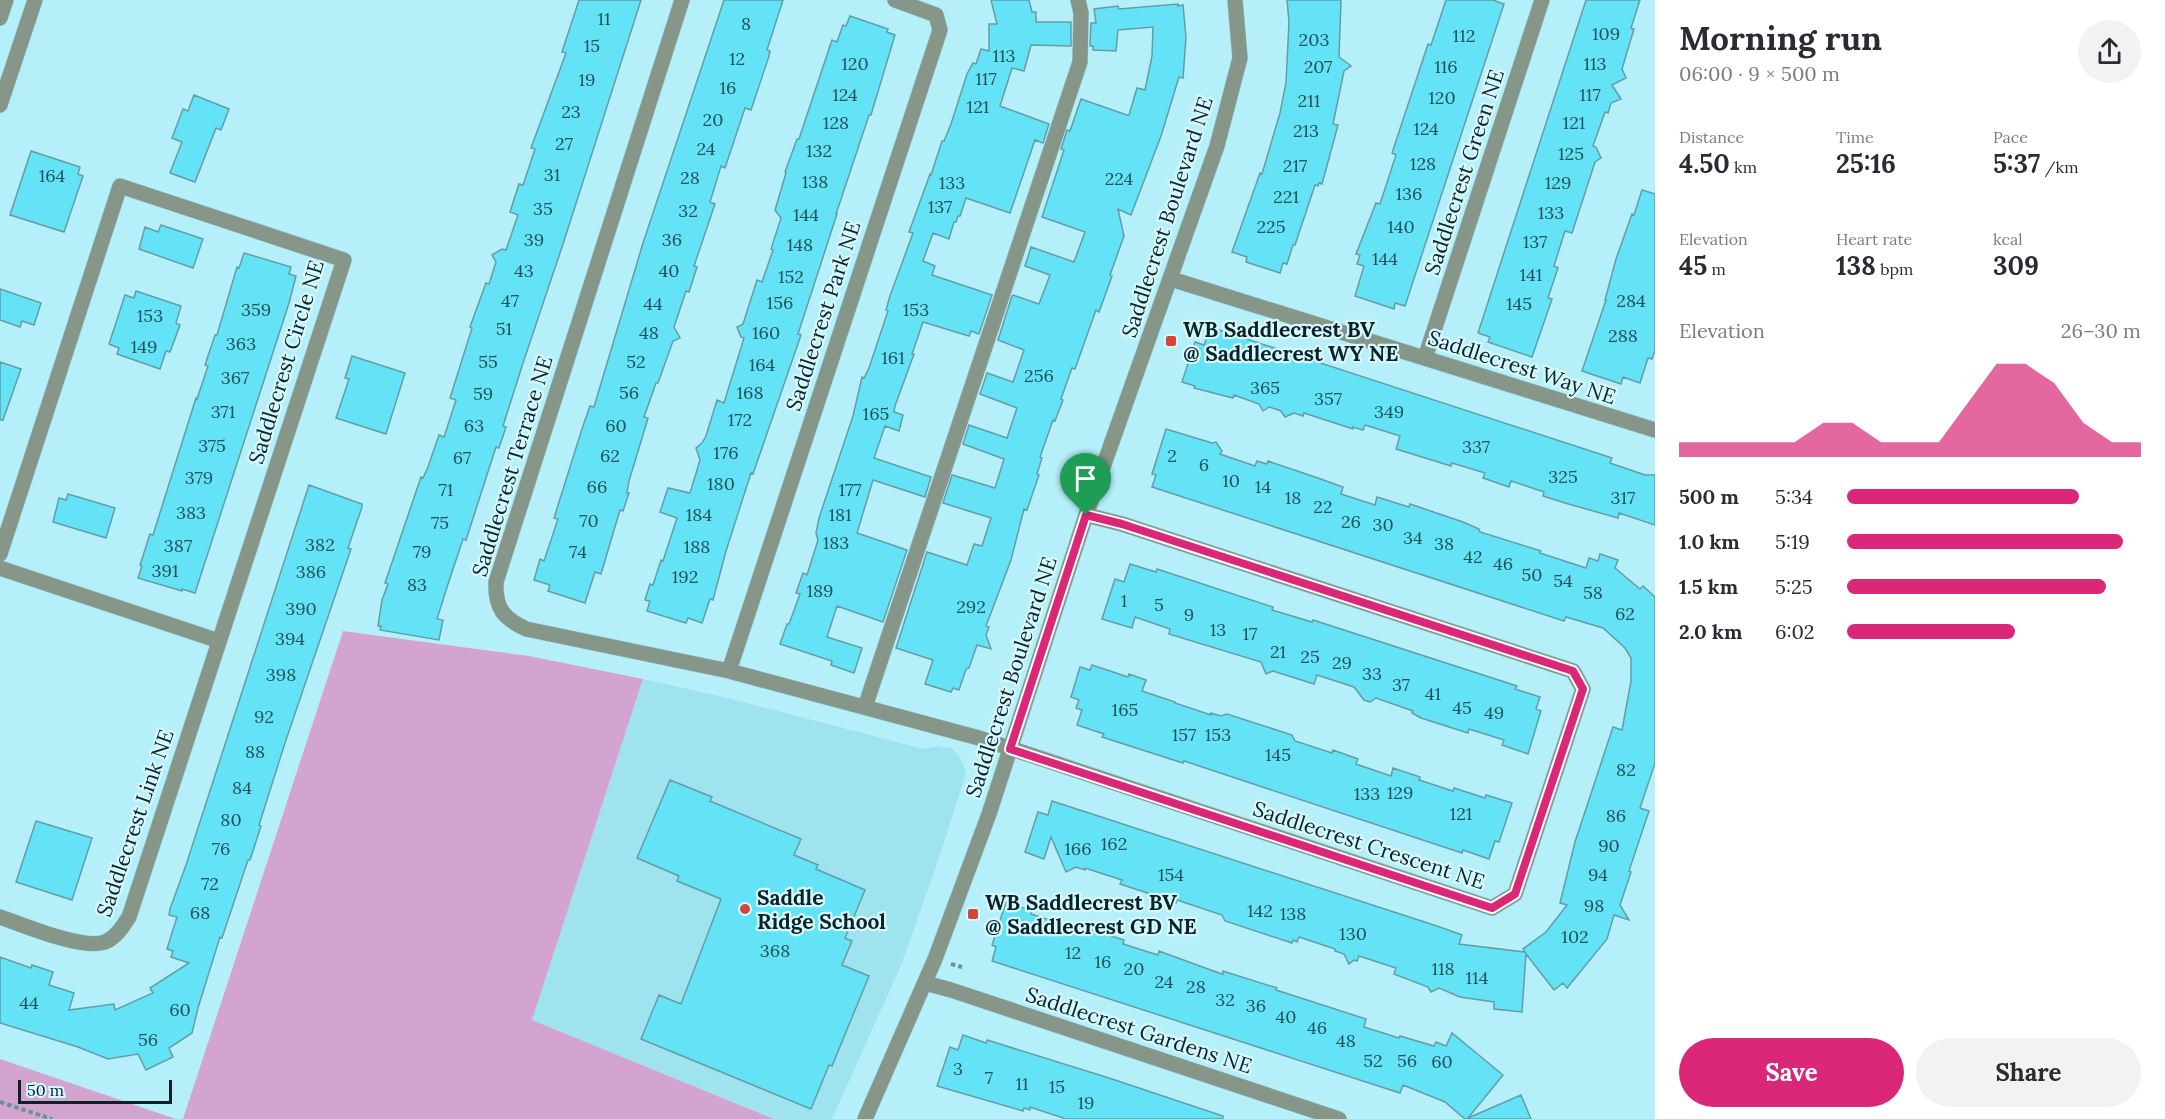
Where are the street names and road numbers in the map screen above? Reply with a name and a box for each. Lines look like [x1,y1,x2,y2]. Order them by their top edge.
street label: Saddlecrest Green NE [1418,66,1510,278]
street label: Saddlecrest Boulevard NE [1115,93,1219,341]
street label: Saddlecrest Park NE [780,218,866,414]
street label: Saddlecrest Circle NE [242,257,330,467]
street label: Saddlecrest Way NE [1425,324,1619,410]
street label: Saddlecrest Terrace NE [466,352,558,580]
street label: Saddlecrest Boulevard NE [959,553,1063,801]
street label: Saddlecrest Link NE [90,726,180,920]
street label: Saddlecrest Crescent NE [1250,795,1488,895]
street label: Saddlecrest Gardens NE [1022,981,1256,1079]

